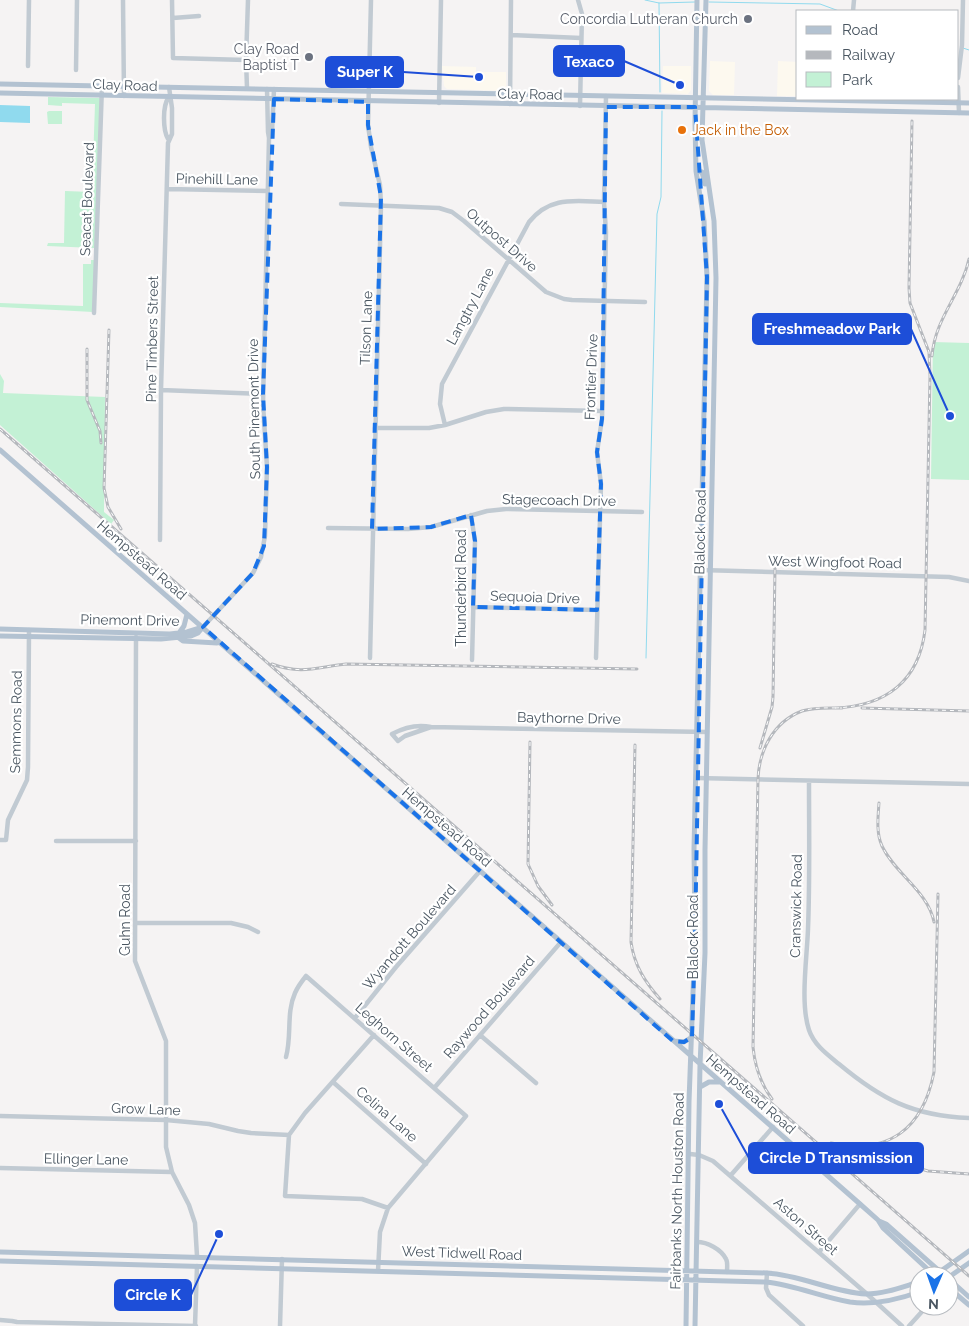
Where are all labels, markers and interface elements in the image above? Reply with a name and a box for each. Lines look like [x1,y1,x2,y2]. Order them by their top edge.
legend [796,10,959,100]
place label: Concordia Lutheran Church [560,11,738,27]
marker: Concordia Lutheran Church [742,13,754,25]
text: Road [842,21,878,39]
place label: Clay Road Baptist T [234,41,299,73]
callout: Texaco [554,46,624,76]
text: Railway [842,46,895,64]
marker: Clay Road Baptist T [303,51,315,63]
text: Texaco [564,53,614,71]
callout: Super K [326,57,403,87]
text: Super K [337,63,394,81]
text: Park [842,71,873,89]
street label: Clay Road [92,76,158,94]
street label: Clay Road [497,85,563,103]
place label: Jack in the Box [692,122,789,138]
marker: Jack in the Box [676,124,688,136]
street label: Seacat Boulevard [77,142,97,256]
street label: Pinehill Lane [176,170,258,188]
street label: Outpost Drive [463,205,541,275]
street label: Langtry Lane [443,265,497,347]
street label: Pine Timbers Street [143,275,161,402]
street label: Tilson Lane [357,291,375,365]
callout: Freshmeadow Park [753,314,911,344]
text: Freshmeadow Park [763,320,901,338]
street label: Frontier Drive [581,334,601,420]
street label: South Pinemont Drive [245,339,263,479]
street label: Blalock Road [691,489,709,575]
street label: Stagecoach Drive [502,491,616,509]
street label: Hempstead Road [94,517,190,603]
street label: Thunderbird Road [453,529,469,647]
street label: West Wingfoot Road [768,553,902,571]
street label: Sequoia Drive [490,587,580,607]
street label: Pinemont Drive [80,611,180,629]
street label: Semmons Road [7,670,25,774]
street label: Baythorne Drive [517,709,621,727]
street label: Hempstead Road [399,784,495,870]
street label: Cranswick Road [787,854,805,958]
street label: Wyandott Boulevard [359,881,459,993]
street label: Guhn Road [117,884,133,956]
street label: Blalock Road [685,894,701,980]
street label: Raywood Boulevard [440,953,538,1061]
street label: Leghorn Street [352,999,436,1075]
street label: Hempstead Road [703,1051,799,1137]
street label: Celina Lane [353,1083,421,1145]
street label: Fairbanks North Houston Road [667,1092,687,1290]
street label: Grow Lane [111,1100,181,1118]
callout: Circle D Transmission [749,1143,923,1173]
text: Circle D Transmission [759,1149,913,1167]
street label: Ellinger Lane [44,1150,128,1168]
street label: Aston Street [771,1194,842,1258]
street label: West Tidwell Road [401,1243,523,1263]
north arrow [909,1266,959,1316]
callout: Circle K [115,1280,191,1310]
text: Circle K [125,1286,182,1304]
text: N [928,1296,939,1312]

